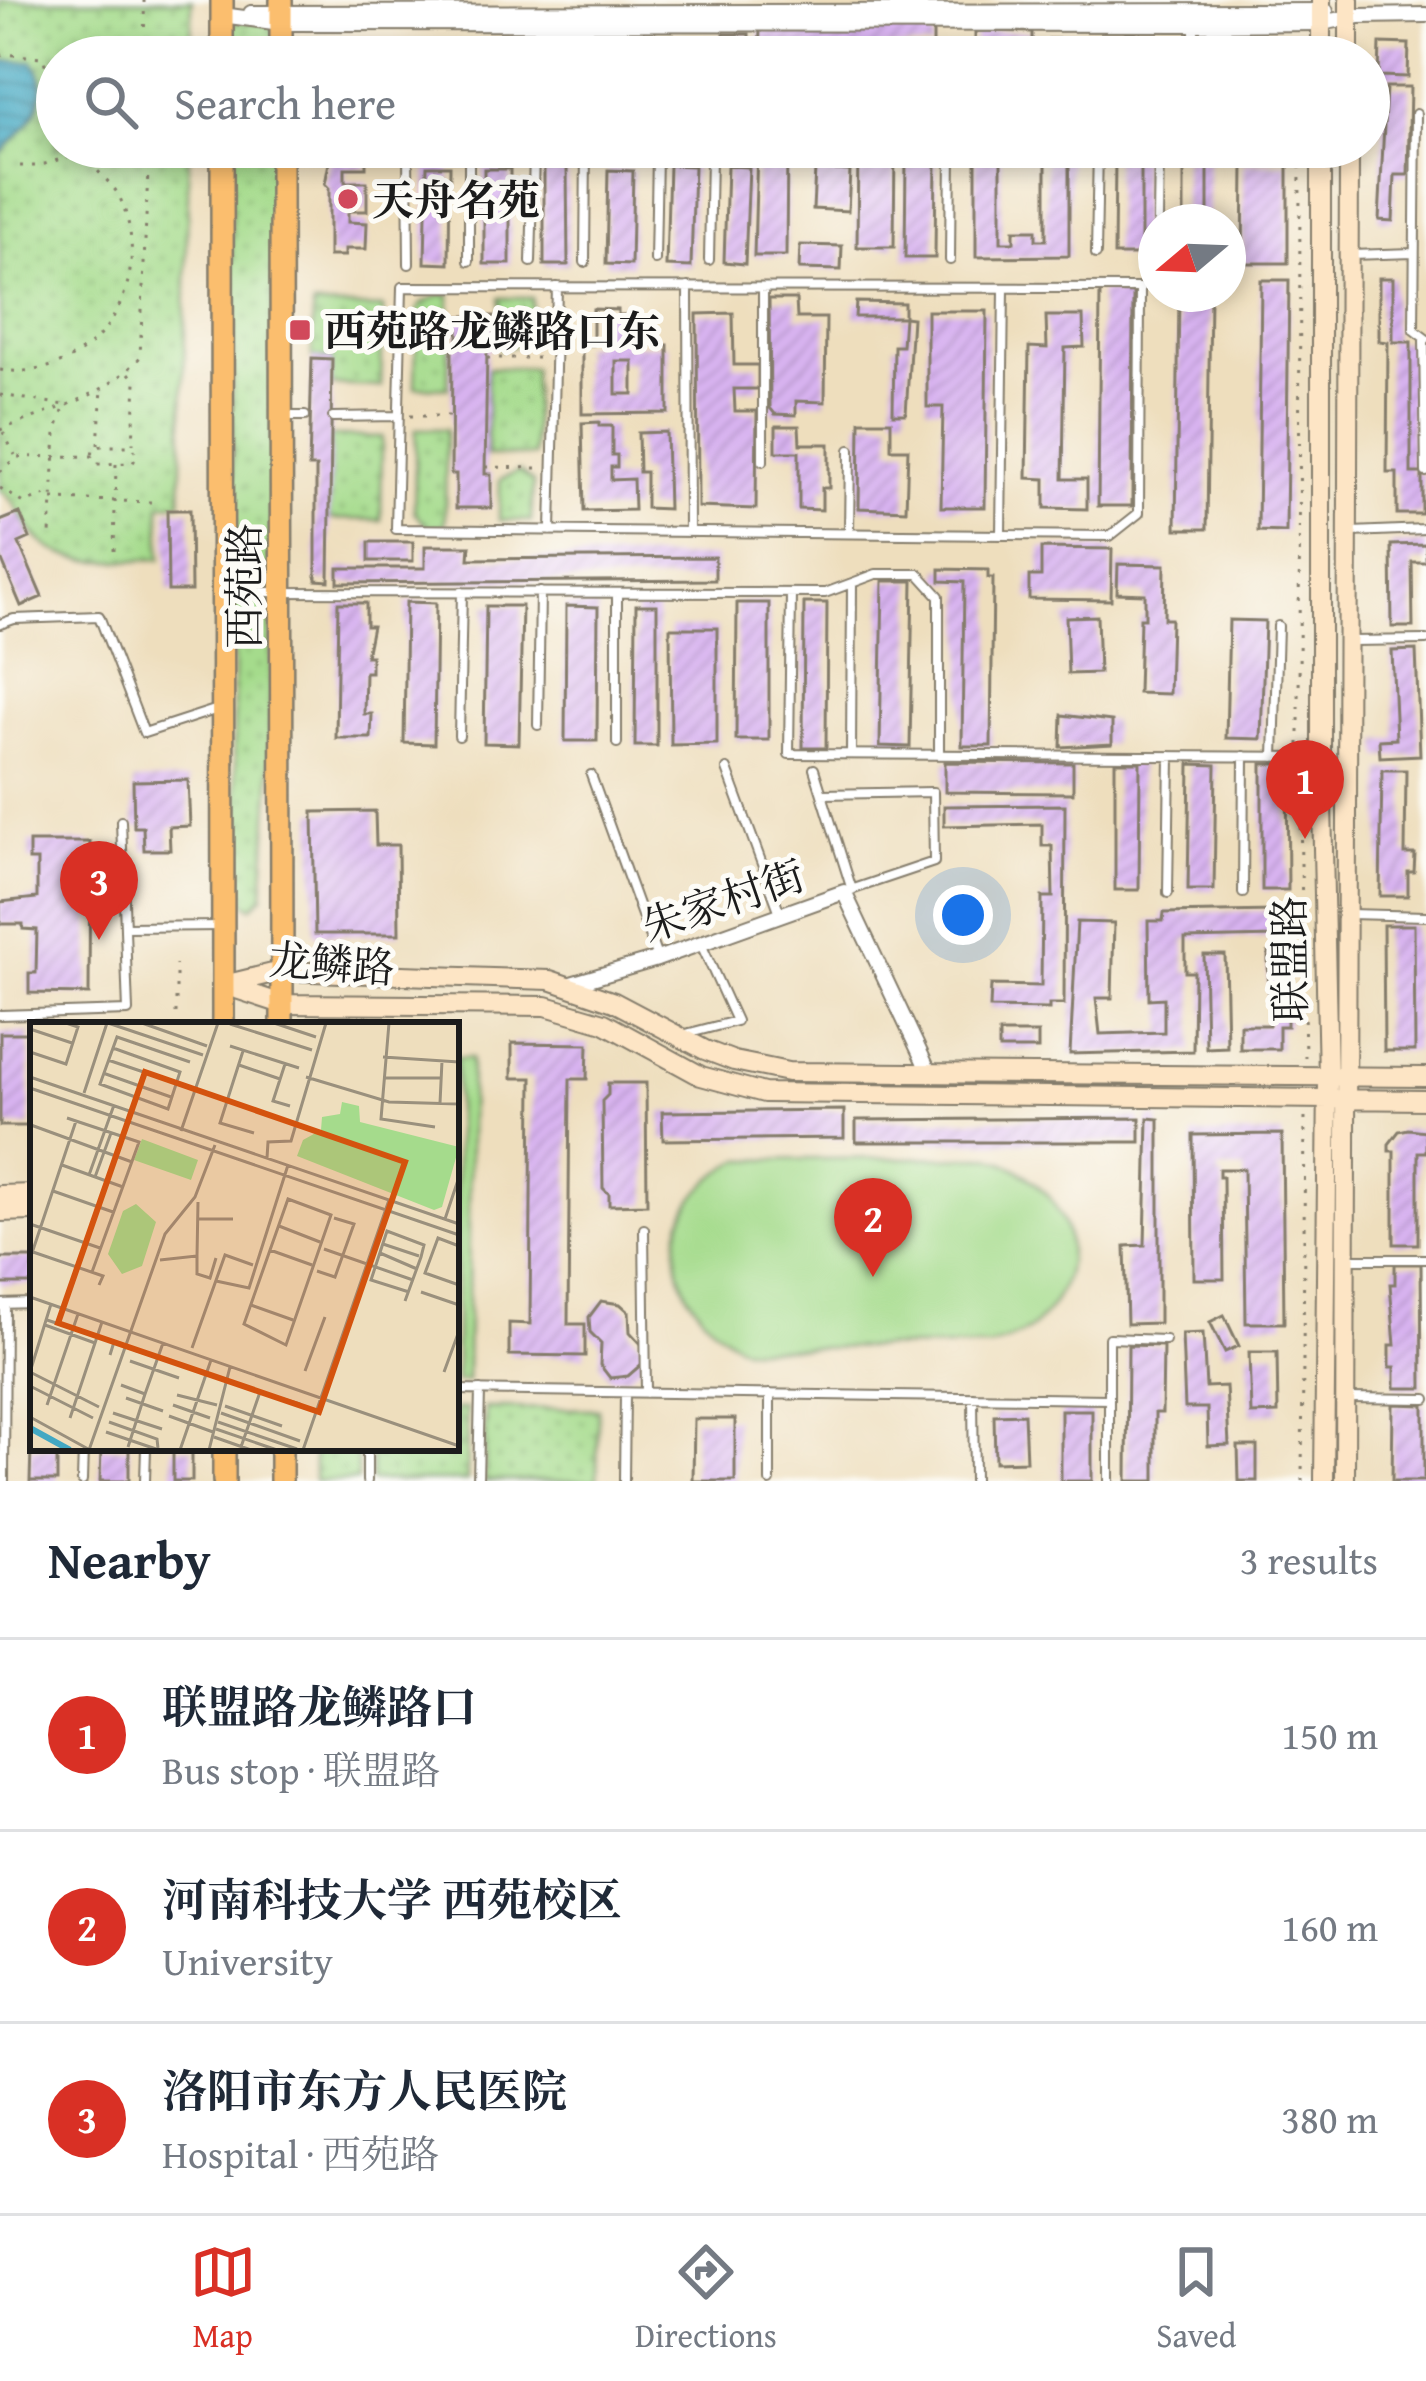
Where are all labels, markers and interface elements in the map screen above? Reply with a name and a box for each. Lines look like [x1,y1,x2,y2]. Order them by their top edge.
search box [36,36,1390,168]
icon: search [78,69,144,135]
text: Search here [174,70,396,135]
place label: 天舟名苑 [372,169,540,230]
marker: 天舟名苑 [335,186,361,212]
north arrow [1138,204,1246,312]
place label: 西苑路龙鳞路口东 [324,300,660,361]
marker: 西苑路龙鳞路口东 [287,317,313,343]
street label: 西苑路 [213,523,274,649]
pin: 1 [1266,740,1344,839]
pin: 3 [60,841,138,940]
street label: 朱家村街 [634,844,812,956]
your location [933,885,993,945]
street label: 联盟路 [1257,895,1321,1023]
street label: 龙鳞路 [267,928,397,998]
inset map [30,1022,459,1451]
pin: 2 [834,1178,912,1277]
text: Nearby [48,1522,211,1597]
text: 3 results [1240,1531,1378,1588]
text: 联盟路龙鳞路口 [162,1674,477,1739]
text: 1 [77,1706,97,1763]
text: 150 m [1281,1706,1378,1763]
text: Bus stop · 联盟路 [162,1741,440,1798]
text: 河南科技大学 西苑校区 [162,1867,622,1932]
text: 2 [77,1898,97,1955]
text: 160 m [1281,1898,1378,1955]
text: University [162,1932,333,1989]
text: 洛阳市东方人民医院 [162,2058,567,2123]
text: 3 [77,2090,97,2147]
text: 380 m [1281,2090,1378,2147]
text: Hospital · 西苑路 [162,2125,439,2182]
tab: Map [190,2239,256,2359]
tab: Directions [635,2239,777,2359]
tab: Saved [1156,2239,1236,2359]

